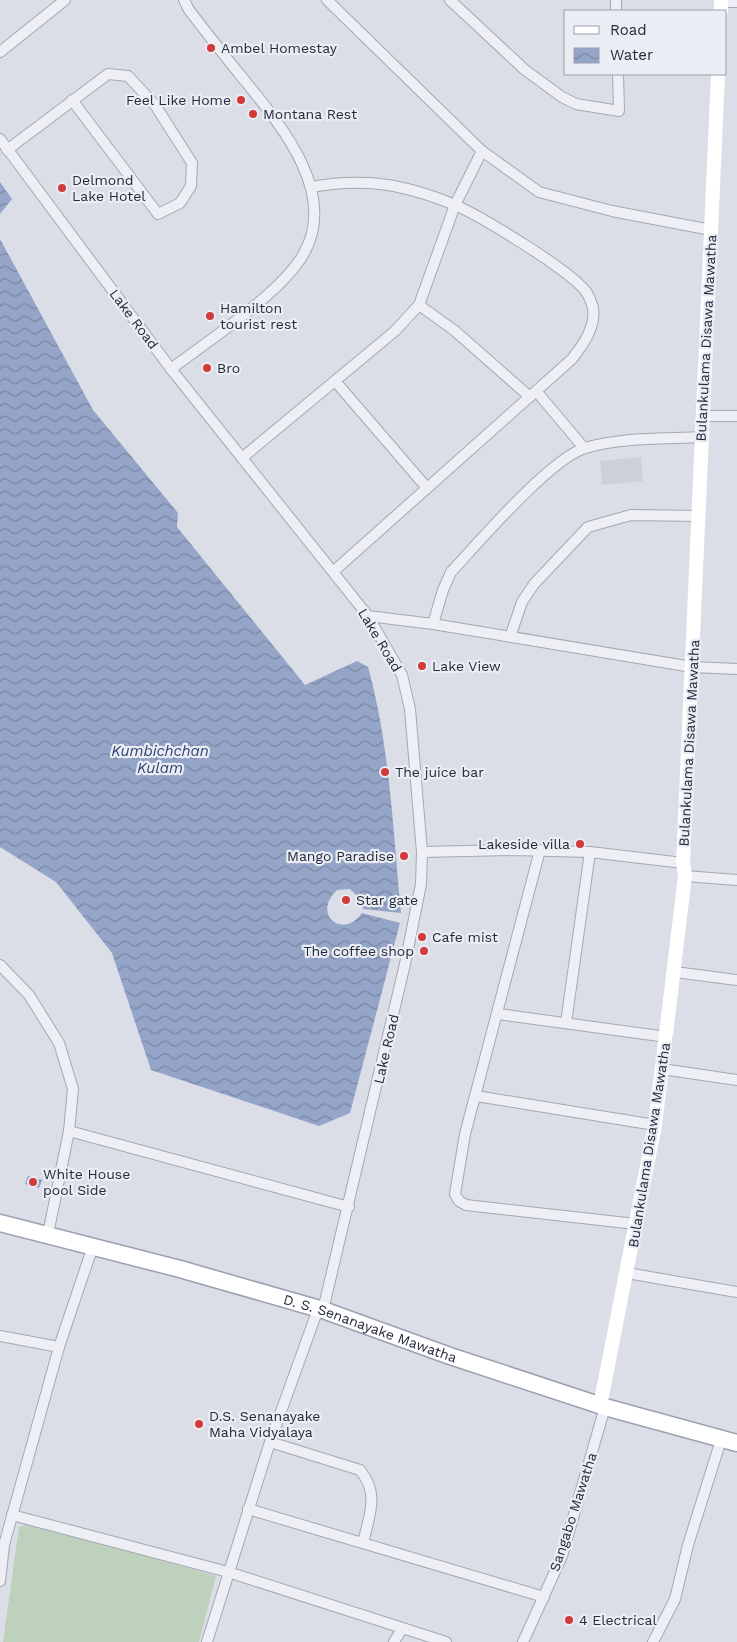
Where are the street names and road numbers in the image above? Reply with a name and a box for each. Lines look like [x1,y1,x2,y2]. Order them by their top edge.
street label: Bulankulama Disawa Mawatha [693,234,719,442]
street label: Lake Road [106,286,162,352]
street label: Lake Road [355,605,405,675]
street label: Bulankulama Disawa Mawatha [676,639,702,847]
street label: Lake Road [370,1013,402,1085]
street label: Bulankulama Disawa Mawatha [625,1041,673,1249]
street label: D. S. Senanayake Mawatha [282,1291,459,1366]
street label: Sangabo Mawatha [546,1450,600,1573]

